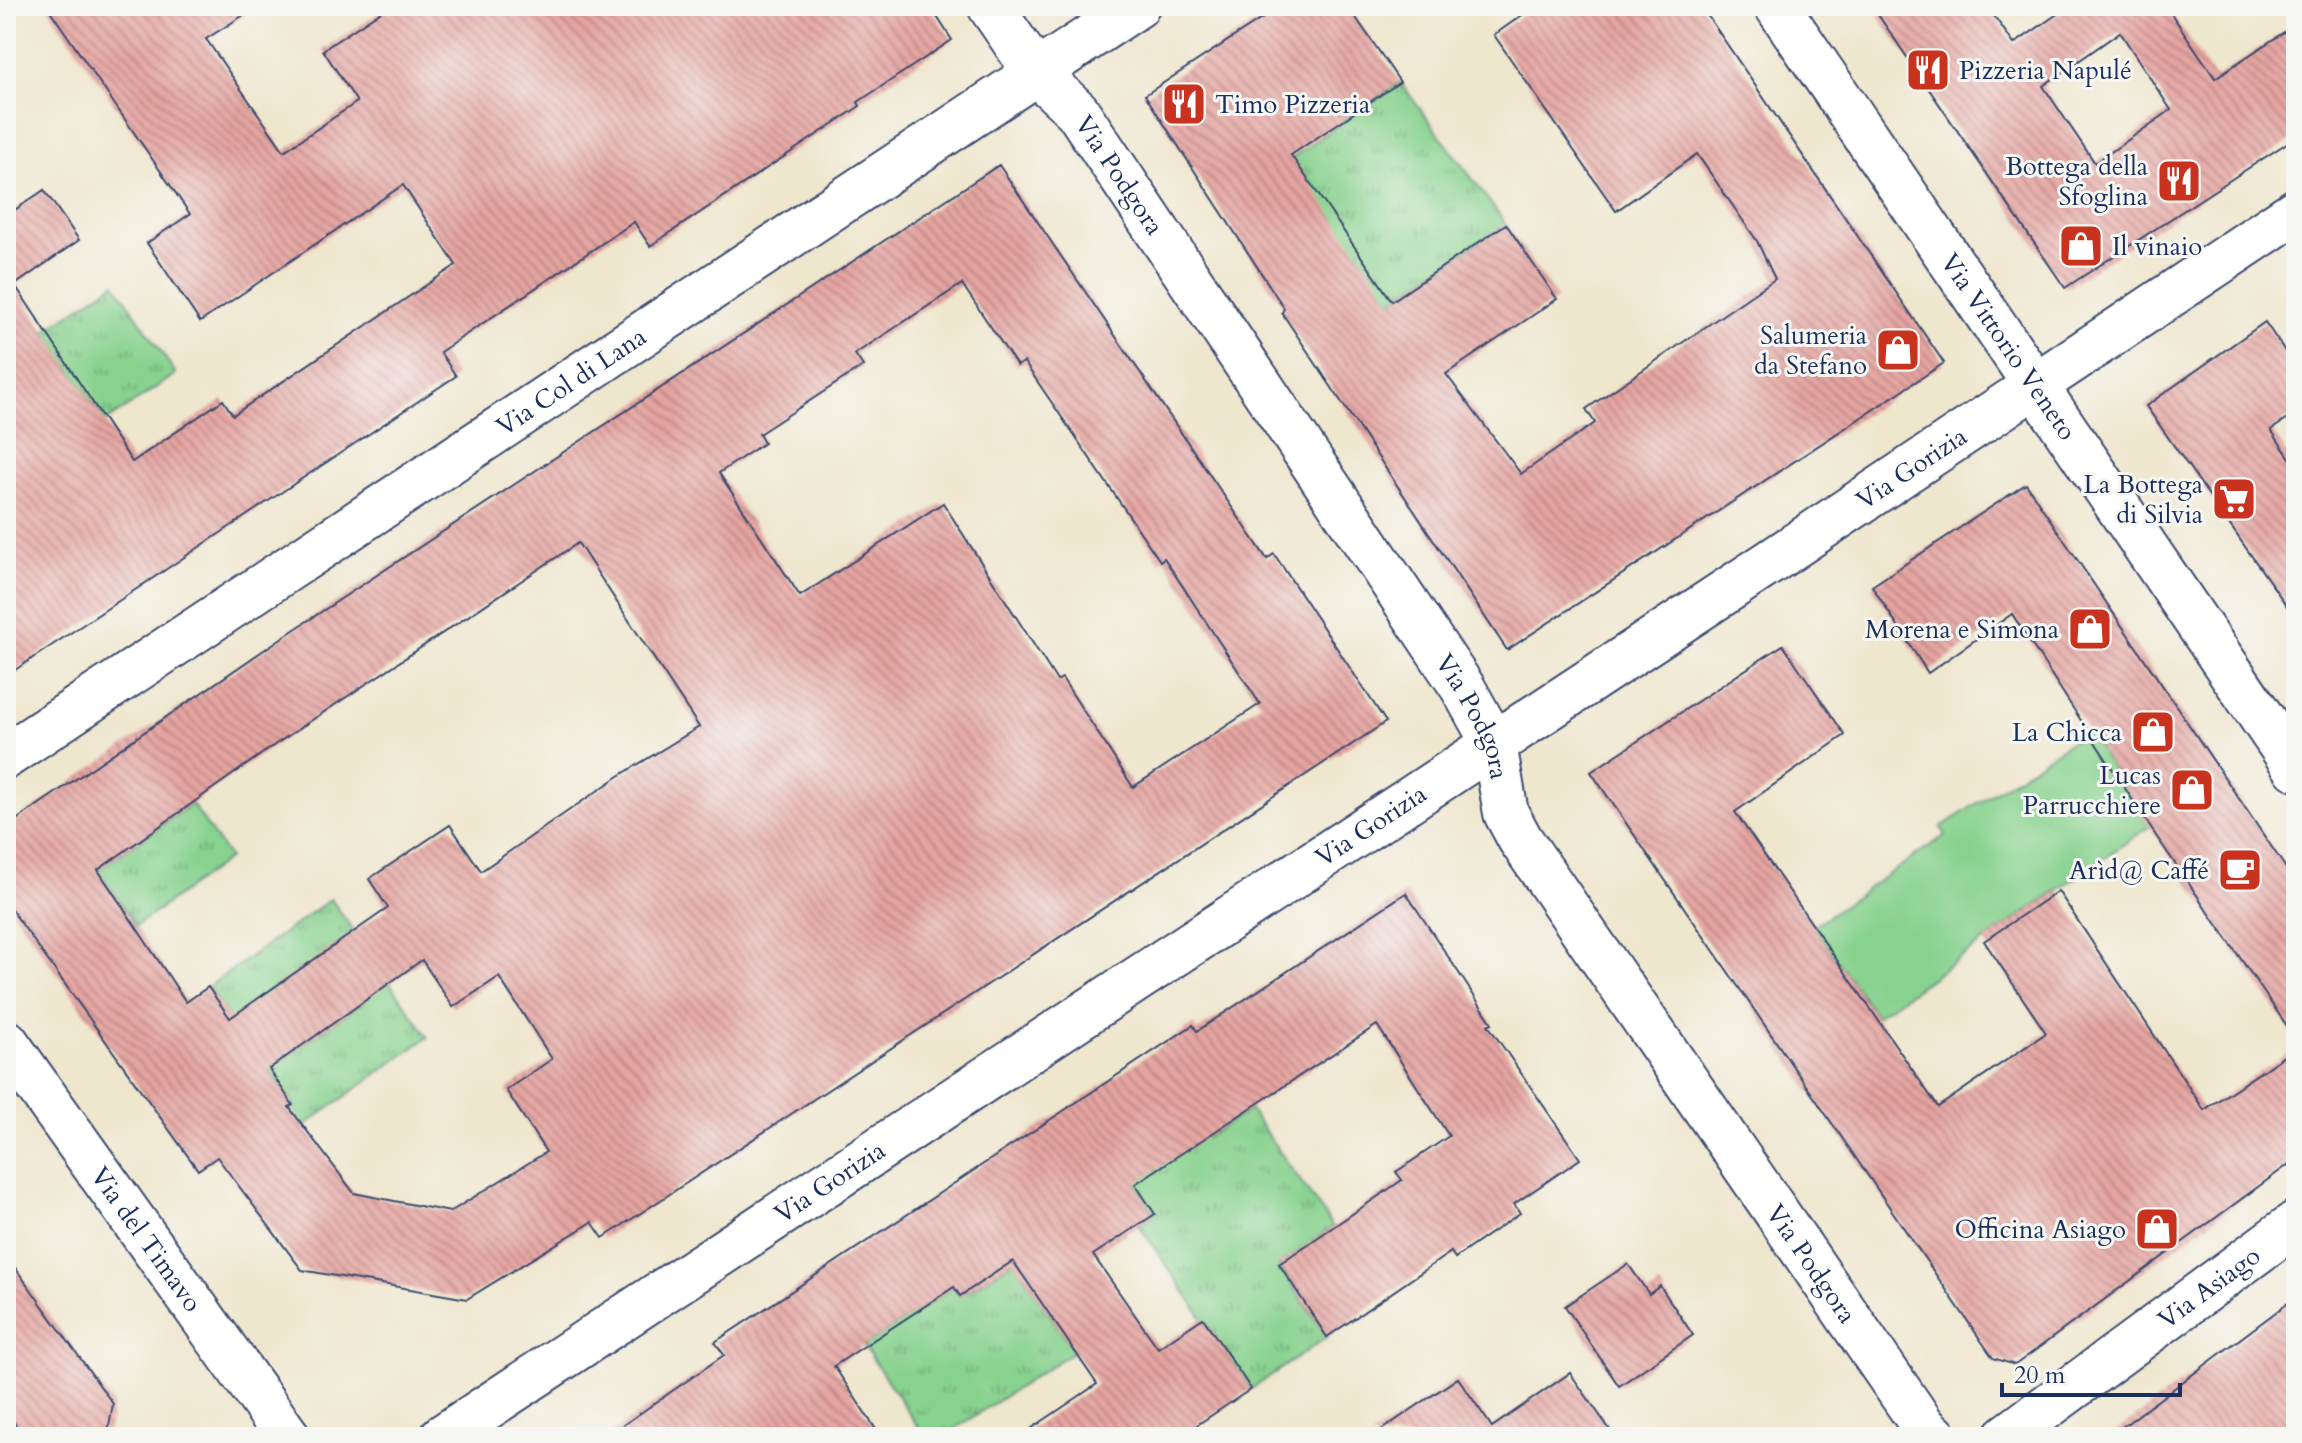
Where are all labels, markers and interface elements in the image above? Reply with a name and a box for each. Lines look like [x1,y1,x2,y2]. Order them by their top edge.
restaurant icon: Pizzeria Napulé [1904,46,1952,94]
place label: Pizzeria Napulé [1959,53,2132,88]
restaurant icon: Timo Pizzeria [1160,80,1208,128]
place label: Timo Pizzeria [1215,87,1370,122]
street label: Via Podgora [1067,108,1172,242]
place label: Bottega della Sfoglina [2005,149,2148,214]
restaurant icon: Bottega della Sfoglina [2155,157,2203,205]
shop icon: Il vinaio [2057,222,2105,270]
place label: Il vinaio [2112,229,2202,264]
street label: Via Vittorio Veneto [1933,246,2085,447]
place label: Salumeria da Stefano [1754,318,1867,383]
street label: Via Col di Lana [489,319,653,444]
shop icon: Salumeria da Stefano [1874,326,1922,374]
street label: Via Gorizia [1849,418,1973,518]
place label: La Bottega di Silvia [2083,467,2203,532]
supermarket icon: La Bottega di Silvia [2210,475,2258,523]
shop icon: Morena e Simona [2066,605,2114,653]
place label: Morena e Simona [1865,612,2059,647]
street label: Via Podgora [1427,647,1517,782]
shop icon: La Chicca [2129,708,2177,756]
place label: La Chicca [2012,715,2122,750]
place label: Lucas Parrucchiere [2023,758,2161,823]
shop icon: Lucas Parrucchiere [2168,766,2216,814]
street label: Via Gorizia [1308,776,1433,875]
cafe icon: Arìd@ Caffé [2216,846,2264,894]
place label: Arìd@ Caffé [2069,853,2209,888]
street label: Via Gorizia [767,1132,892,1231]
street label: Via del Timavo [83,1159,210,1319]
street label: Via Podgora [1758,1197,1865,1330]
shop icon: Officina Asiago [2133,1205,2181,1253]
place label: Officina Asiago [1955,1212,2126,1247]
street label: Via Asiago [2150,1238,2267,1337]
scale bar [2002,1347,2180,1397]
text: 20 m [2014,1359,2066,1392]

